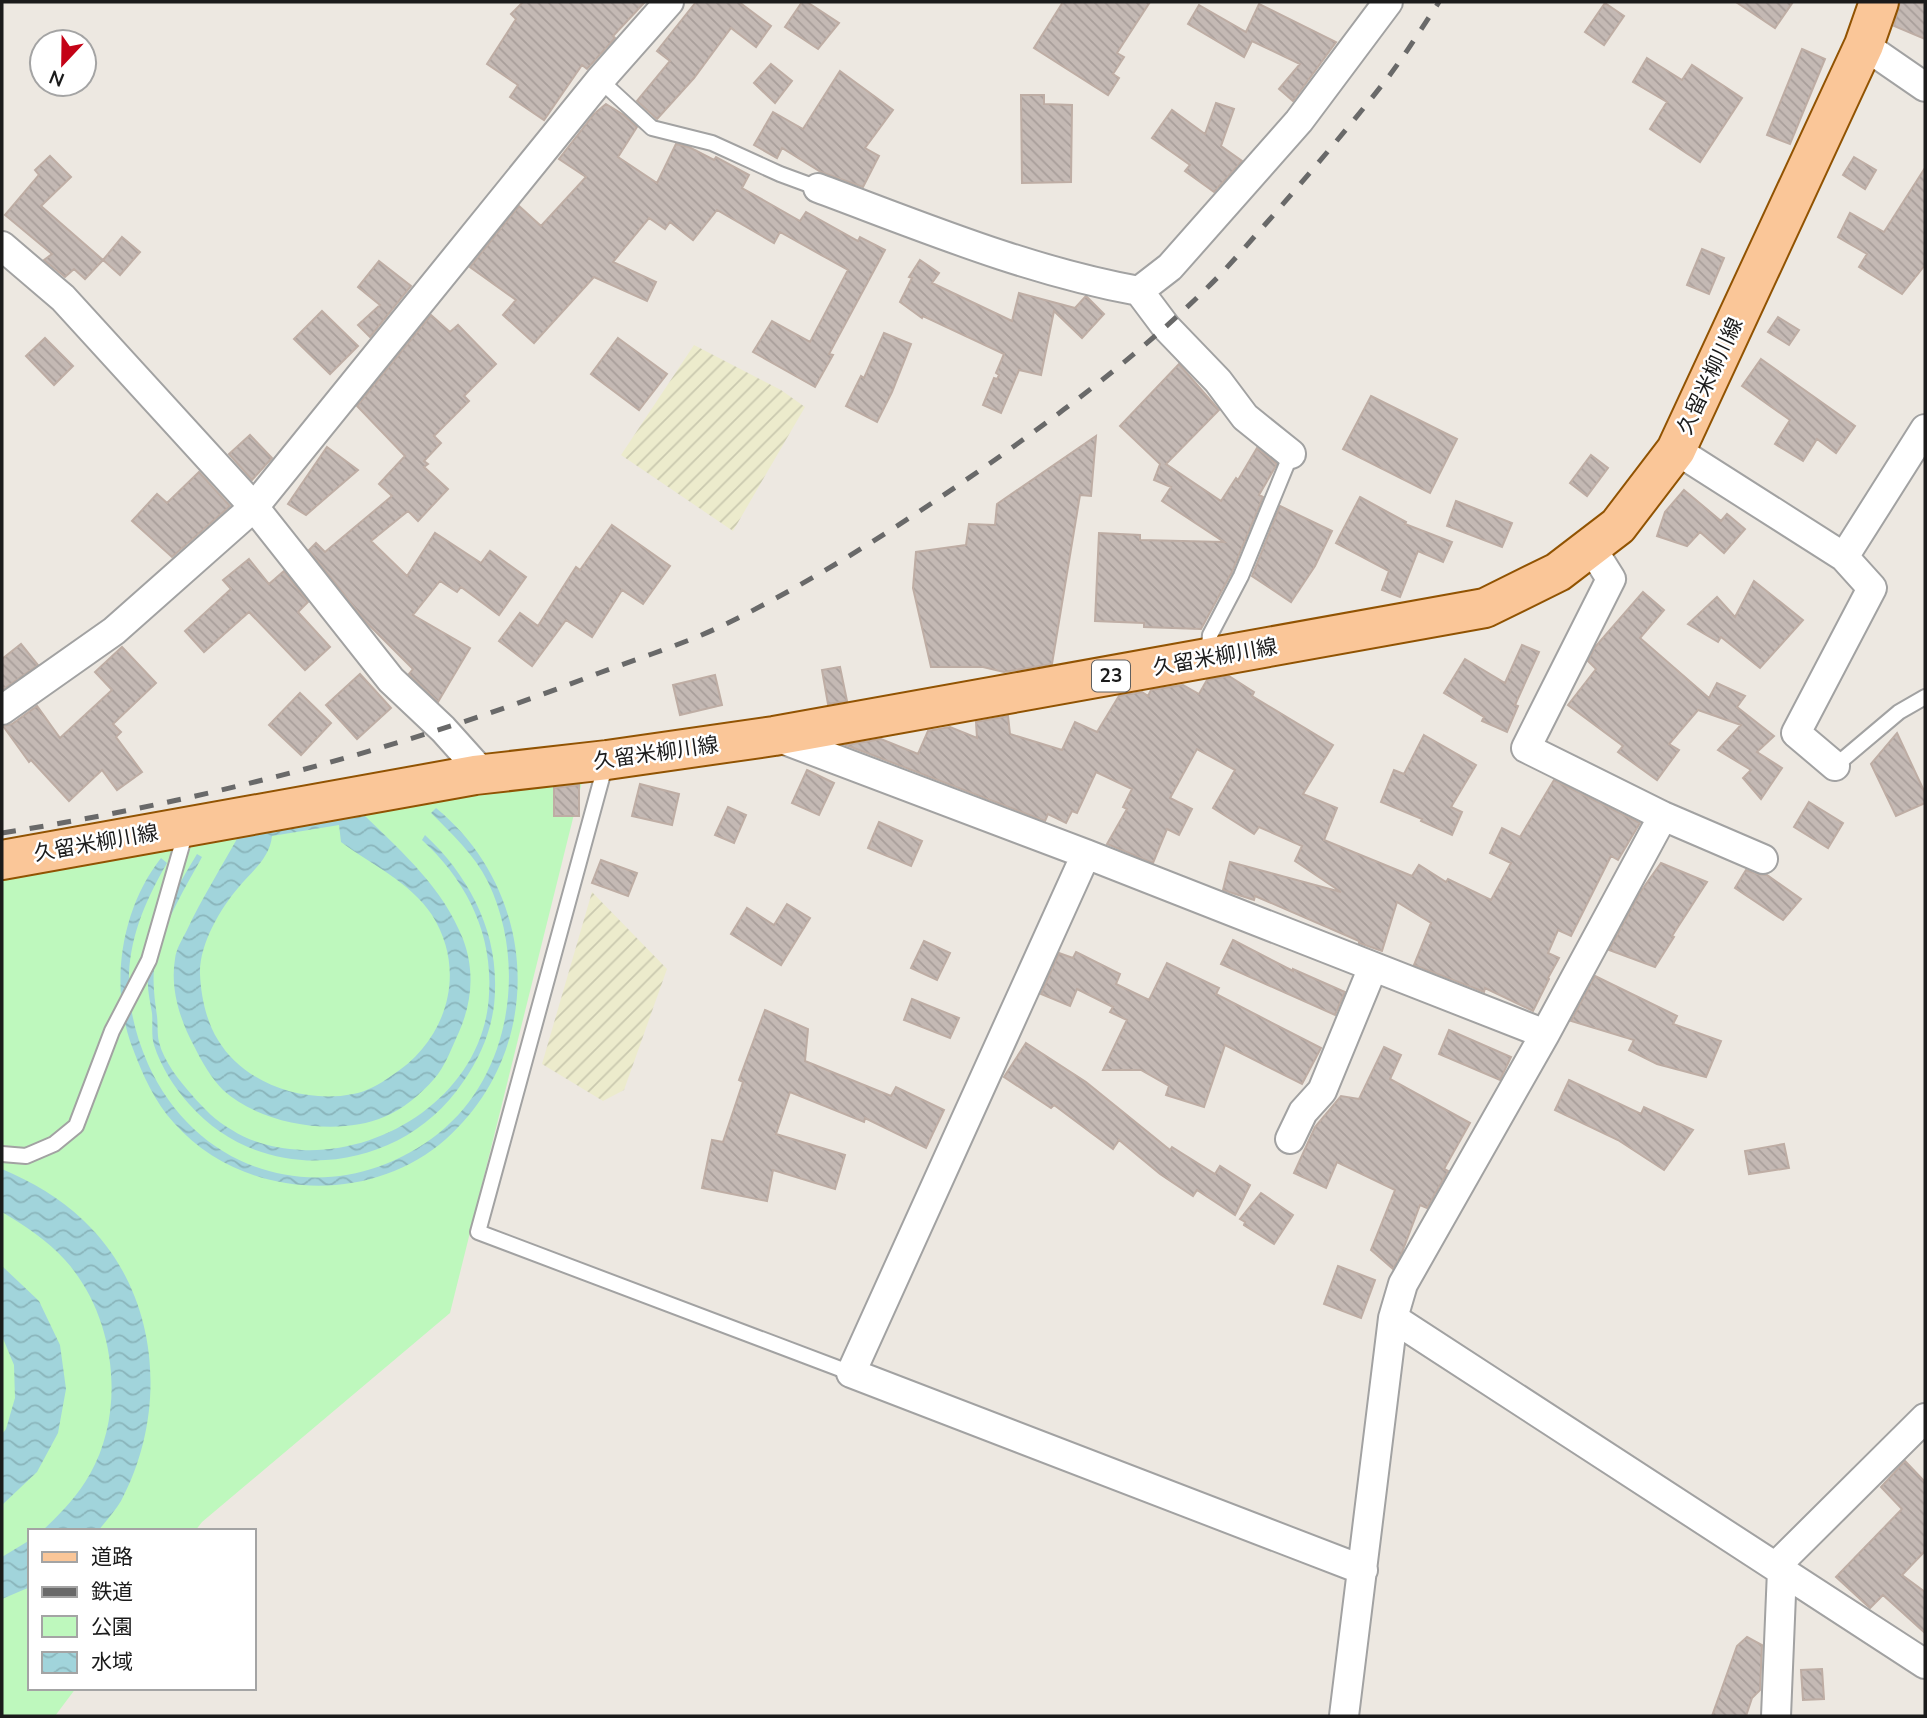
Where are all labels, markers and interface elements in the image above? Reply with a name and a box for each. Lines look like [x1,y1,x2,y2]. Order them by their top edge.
north arrow [28,28,98,98]
text: N [46,63,68,93]
street label: 久留米柳川線 [1671,313,1749,439]
street label: 久留米柳川線 [1151,632,1279,682]
road number: 23 [1092,660,1130,692]
street label: 久留米柳川線 [592,730,720,776]
street label: 久留米柳川線 [32,818,160,868]
legend [28,1529,256,1690]
text: 道路 [91,1543,133,1571]
text: 鉄道 [91,1578,133,1606]
text: 公園 [91,1613,133,1641]
text: 水域 [91,1648,133,1676]

